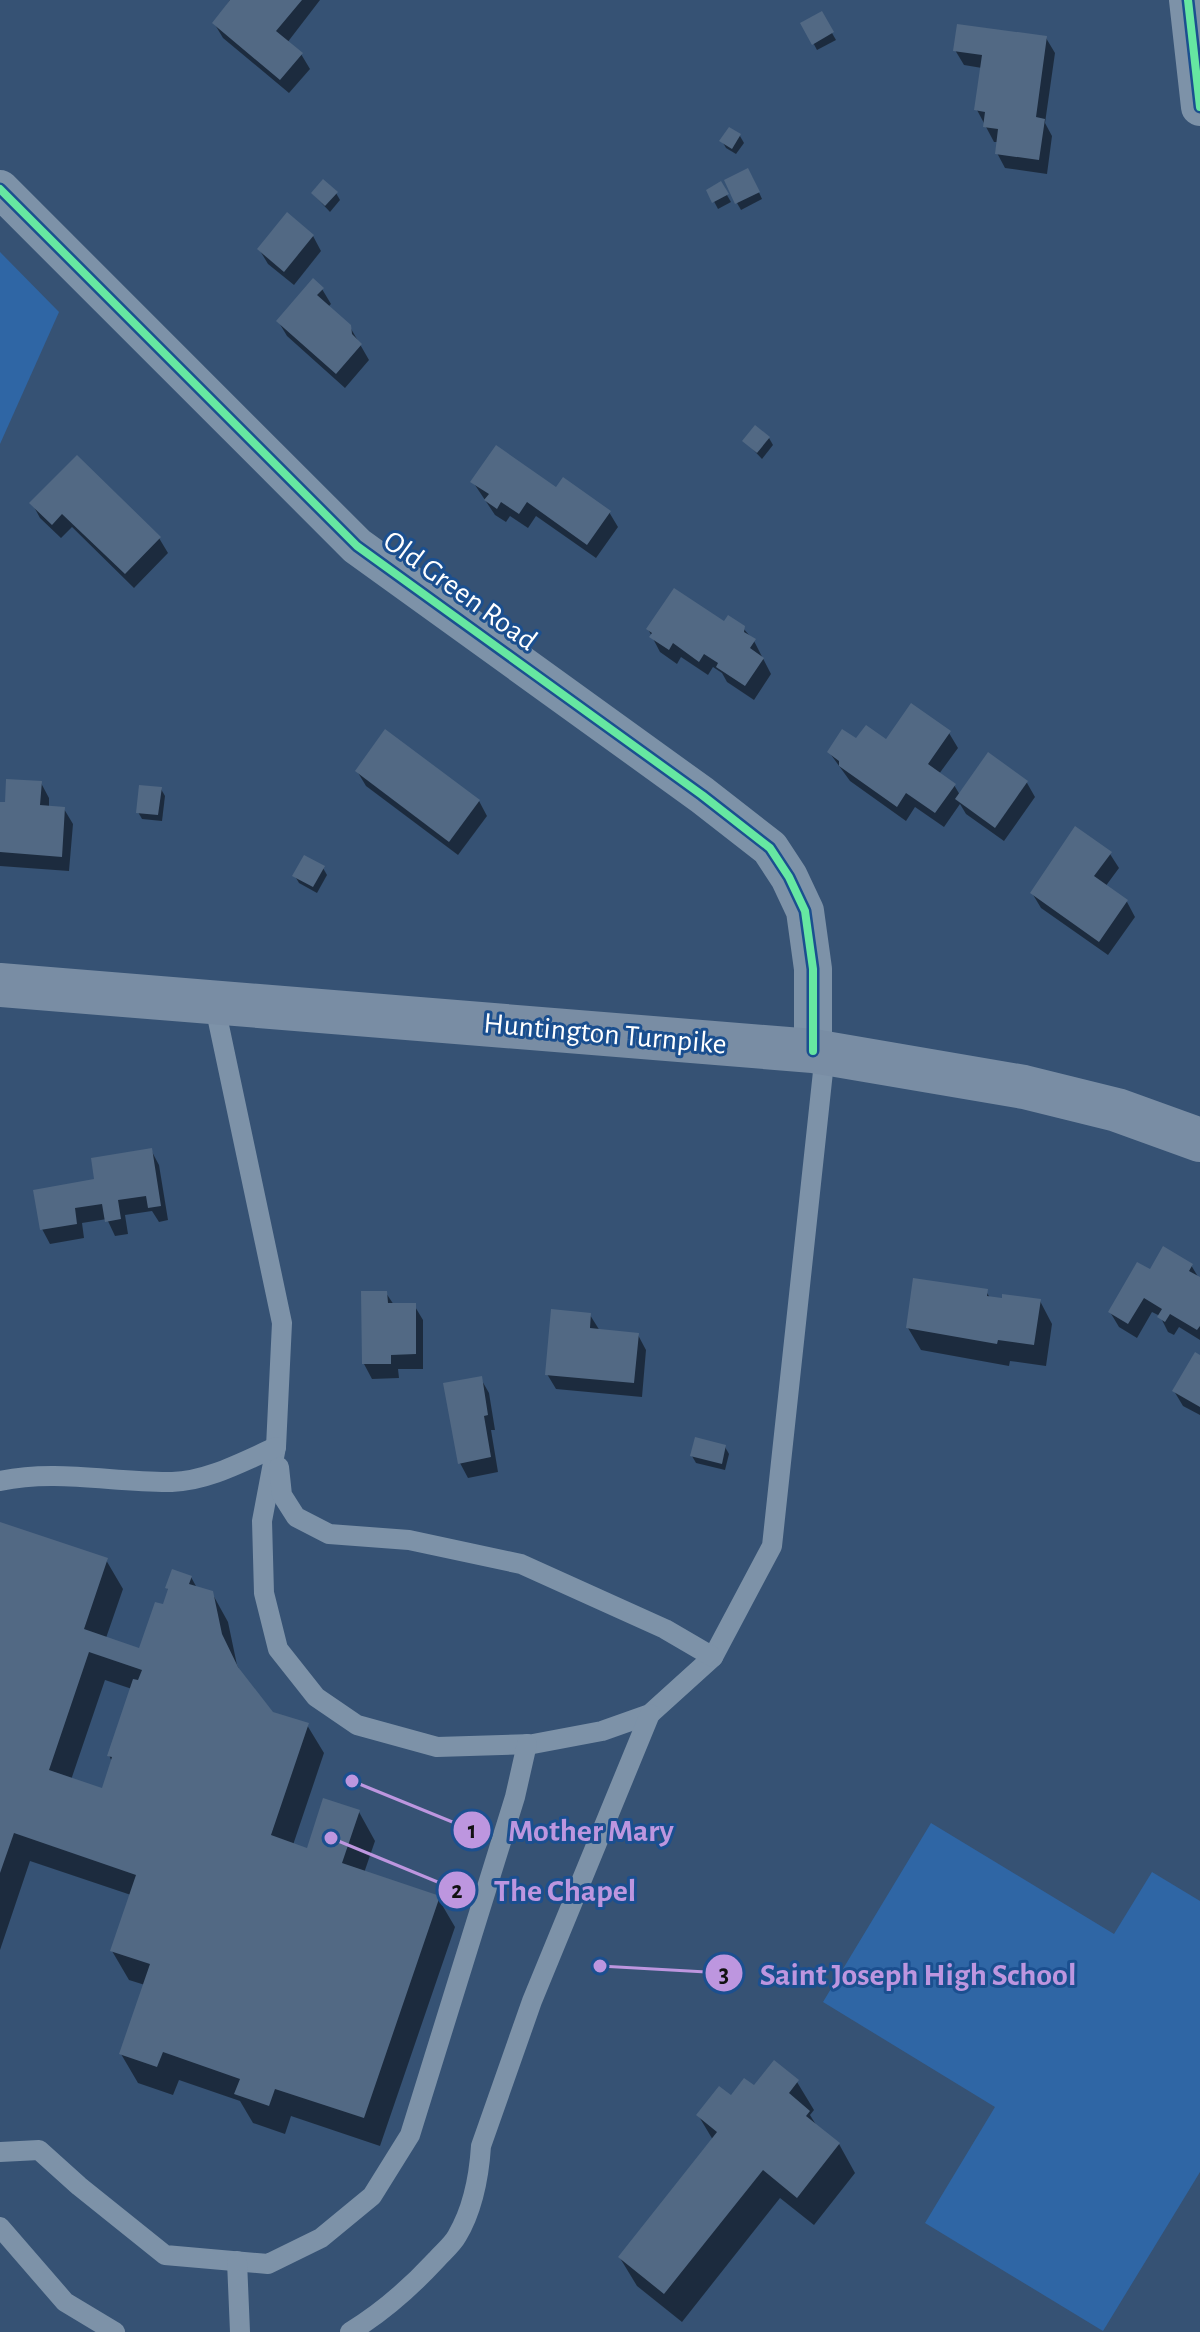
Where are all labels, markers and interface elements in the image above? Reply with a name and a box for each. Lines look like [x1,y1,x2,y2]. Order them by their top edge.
street label: Old Green Road [378,525,542,657]
street label: Huntington Turnpike [482,1008,728,1060]
callout: Mother Mary [452,1802,690,1858]
text: Mother Mary [508,1815,675,1847]
text: 1 [468,1819,476,1843]
callout: The Chapel [437,1862,652,1918]
text: The Chapel [494,1875,636,1907]
text: 2 [451,1879,463,1903]
callout: Saint Joseph High School [704,1945,1092,2001]
text: Saint Joseph High School [760,1959,1076,1991]
text: 3 [719,1963,729,1987]

